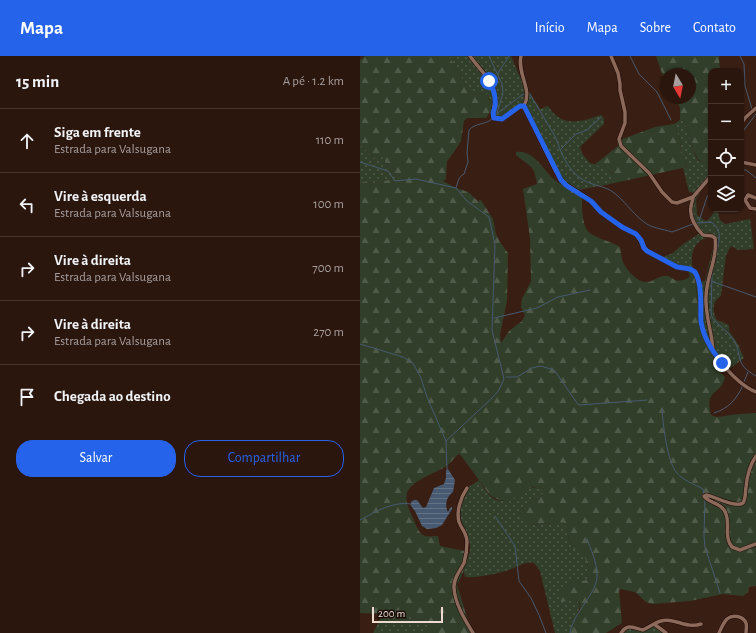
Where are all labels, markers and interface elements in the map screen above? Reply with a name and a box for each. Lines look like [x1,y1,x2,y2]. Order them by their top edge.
text: Mapa [20,19,63,38]
text: Início [535,21,565,35]
text: Mapa [587,21,618,35]
text: Sobre [640,21,671,35]
text: Contato [693,21,736,35]
north arrow [660,68,696,104]
map controls [708,68,744,212]
button: + [708,68,744,104]
route start [480,72,498,90]
text: 15 min [16,73,59,90]
text: A pé · 1.2 km [283,75,344,88]
button: − [708,104,744,140]
text: Siga em frente [54,125,141,140]
icon: ahead [16,130,38,152]
text: 110 m [316,134,344,147]
button: locate [708,140,744,176]
text: Estrada para Valsugana [54,143,171,156]
button: layers [708,176,744,212]
text: Vire à esquerda [54,189,147,204]
icon: left [16,194,38,216]
text: 100 m [313,198,344,211]
text: Estrada para Valsugana [54,207,171,220]
text: Vire à direita [54,253,131,268]
icon: right [16,258,38,280]
text: 700 m [312,262,344,275]
text: Estrada para Valsugana [54,271,171,284]
text: Vire à direita [54,317,131,332]
icon: right [16,322,38,344]
text: 270 m [313,326,344,339]
text: Estrada para Valsugana [54,335,171,348]
route end [713,354,731,372]
icon: arrive [16,386,38,408]
text: Chegada ao destino [54,389,171,404]
button: Salvar [16,440,176,477]
button: Compartilhar [184,440,344,477]
scale bar [372,605,443,624]
text: 200 m [378,608,405,619]

